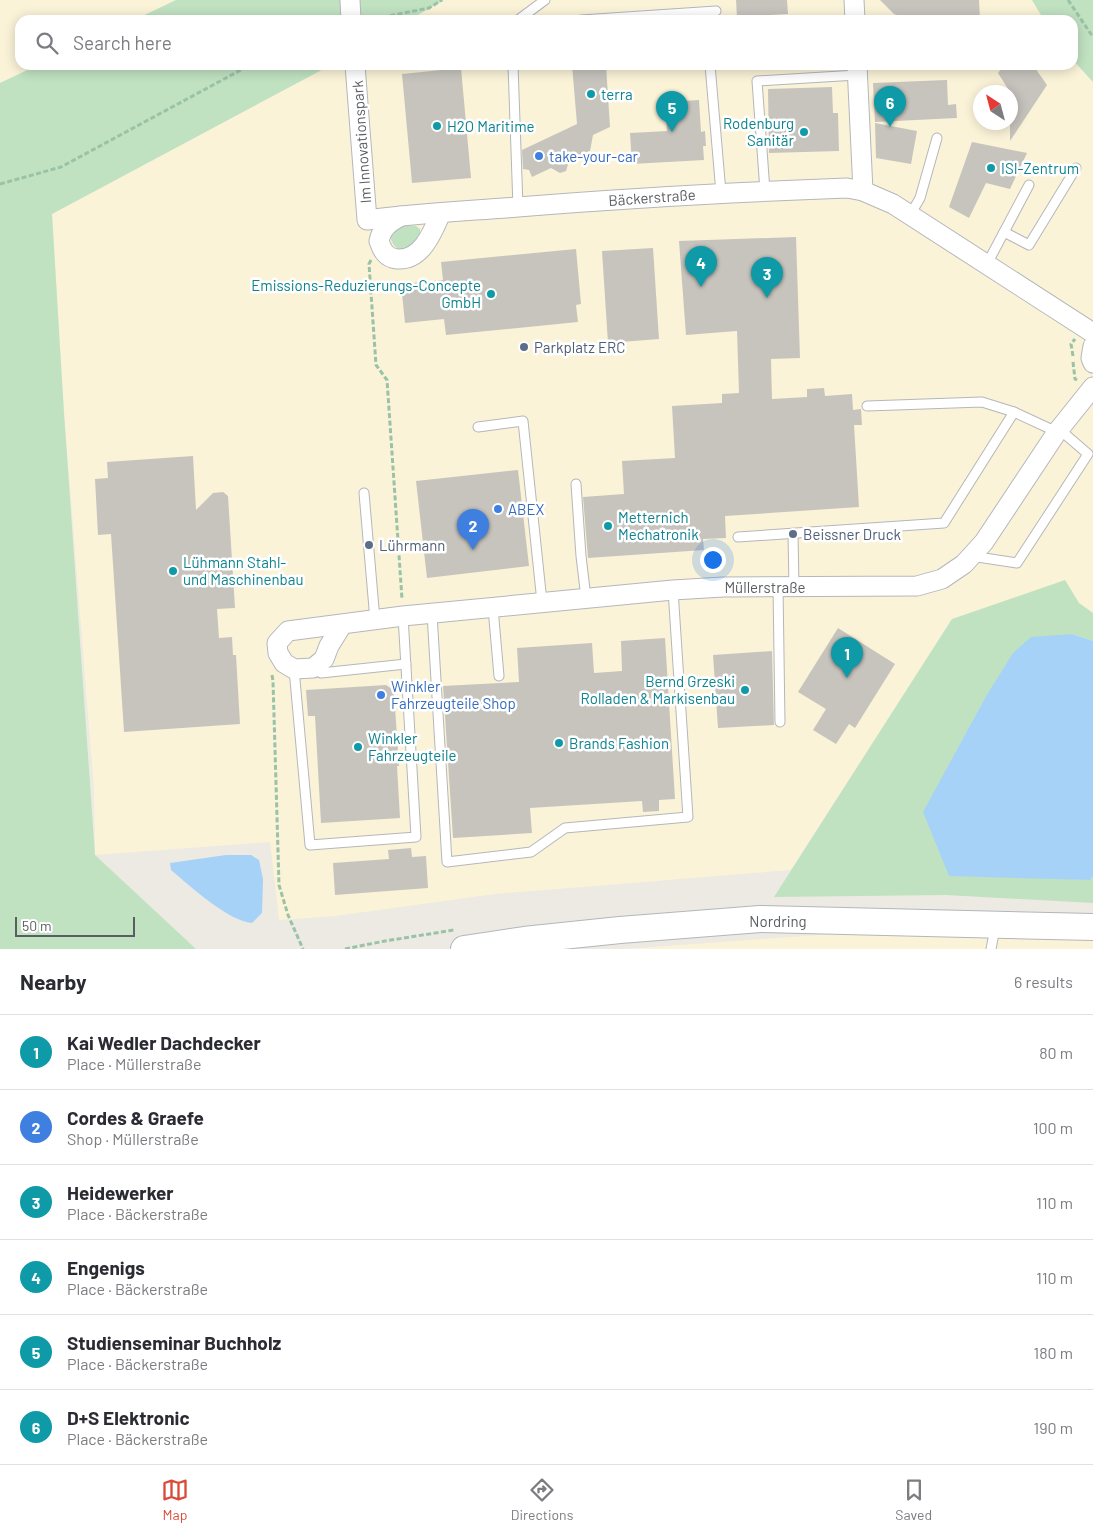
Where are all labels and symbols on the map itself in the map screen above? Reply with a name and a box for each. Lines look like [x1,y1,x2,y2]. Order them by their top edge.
street label: Im Innovationspark [348,79,374,204]
place label: terra [601,85,633,103]
north arrow [973,85,1018,130]
pin: 6 [874,86,906,127]
marker: terra [585,88,597,100]
pin: 5 [656,91,688,132]
place label: Rodenburg Sanitär [723,114,795,149]
place label: H2O Maritime [447,117,534,135]
marker: H2O Maritime [431,120,443,132]
marker: Rodenburg Sanitär [798,126,810,138]
place label: take-your-car [549,147,639,165]
marker: take-your-car [533,150,545,162]
place label: ISI-Zentrum [1001,159,1079,177]
marker: ISI-Zentrum [985,162,997,174]
street label: Bäckerstraße [608,185,696,209]
pin: 4 [685,246,717,287]
pin: 3 [751,257,783,298]
place label: Emissions-Reduzierungs-Concepte GmbH [251,276,481,311]
marker: Emissions-Reduzierungs-Concepte GmbH [485,288,497,300]
place label: Parkplatz ERC [534,338,625,356]
marker: Parkplatz ERC [518,341,530,353]
place label: ABEX [508,500,545,518]
marker: ABEX [492,503,504,515]
place label: Metternich Mechatronik [618,508,699,543]
pin: 2 [457,509,489,550]
marker: Metternich Mechatronik [602,520,614,532]
place label: Beissner Druck [803,525,901,543]
marker: Beissner Druck [787,528,799,540]
place label: Lührmann [379,536,445,554]
marker: Lührmann [363,539,375,551]
your location [700,547,726,573]
place label: Lühmann Stahl- und Maschinenbau [183,553,303,588]
marker: Lühmann Stahl- und Maschinenbau [167,565,179,577]
street label: Müllerstraße [724,578,806,596]
pin: 1 [831,637,863,678]
place label: Bernd Grzeski Rolladen & Markisenbau [581,672,735,707]
place label: Winkler Fahrzeugteile Shop [391,677,516,712]
marker: Bernd Grzeski Rolladen & Markisenbau [739,684,751,696]
marker: Winkler Fahrzeugteile Shop [375,689,387,701]
place label: Winkler Fahrzeugteile [368,729,457,764]
place label: Brands Fashion [569,734,669,752]
marker: Brands Fashion [553,737,565,749]
marker: Winkler Fahrzeugteile [352,741,364,753]
street label: Nordring [749,912,807,930]
scale bar [15,914,135,937]

